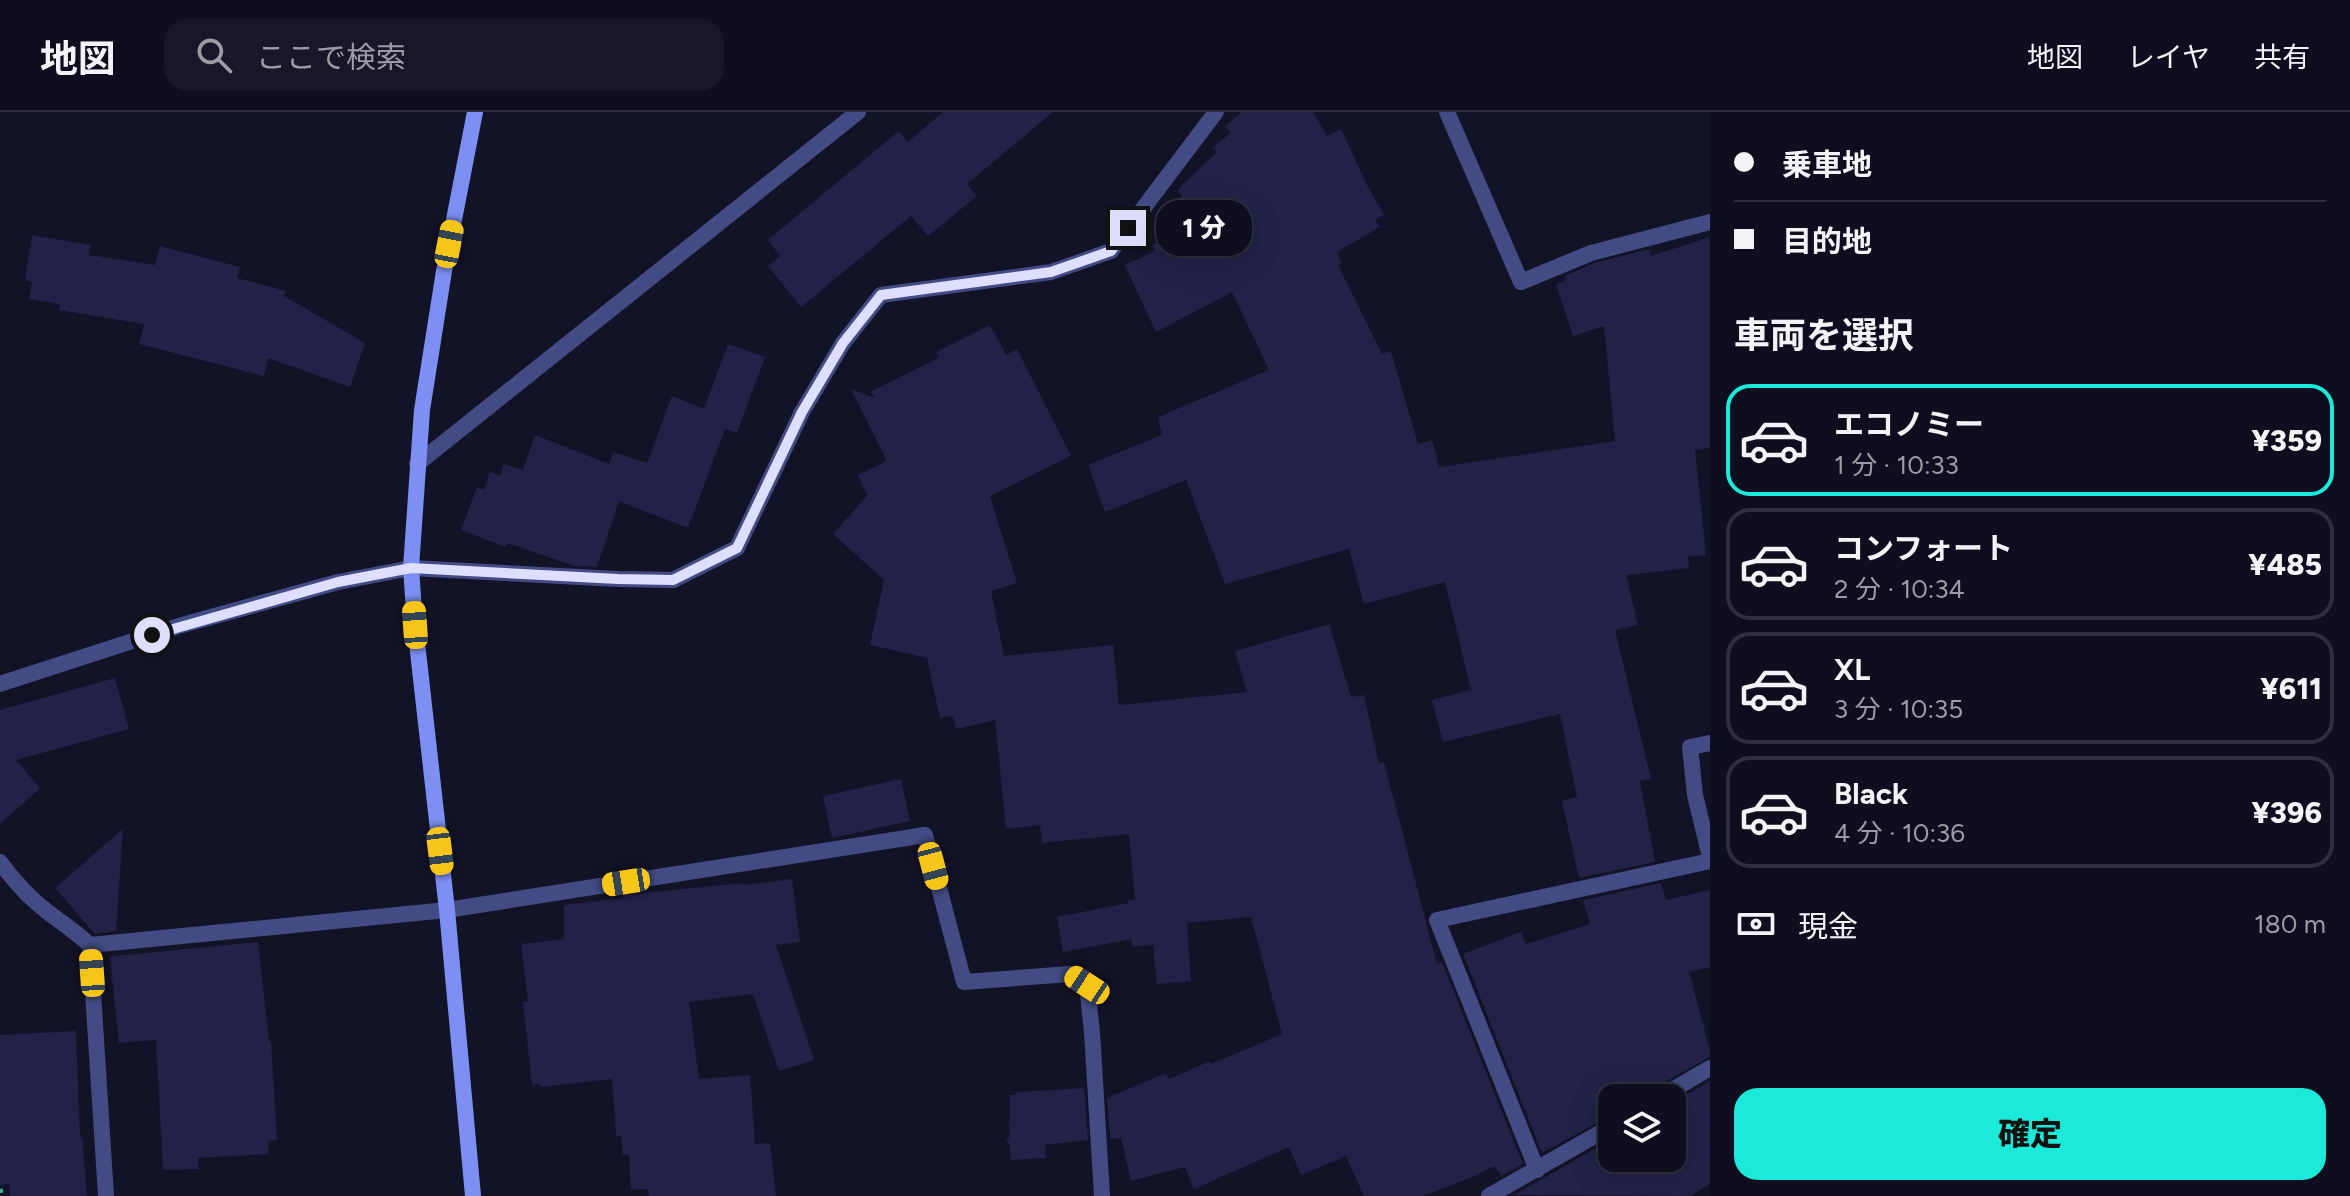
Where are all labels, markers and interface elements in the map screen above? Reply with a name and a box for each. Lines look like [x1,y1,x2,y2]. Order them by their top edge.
search box [164,19,724,91]
icon: search [192,33,236,77]
text: 地図 [40,36,116,82]
text: ここで検索 [256,39,406,76]
text: 地図 [2027,40,2083,74]
text: レイヤ [2127,40,2210,74]
text: 共有 [2254,40,2310,74]
text: 乗車地 [1782,146,1872,183]
callout: 1 分 [1156,200,1252,256]
route end [1110,210,1146,246]
text: 1 分 [1182,212,1226,244]
car [433,218,465,270]
text: 目的地 [1782,223,1872,260]
text: 車両を選択 [1734,314,1914,357]
icon: car [1738,404,1810,476]
text: エコノミー [1834,406,1984,443]
text: ¥359 [2251,422,2322,459]
text: 1 分 · 10:33 [1834,449,1959,481]
icon: car [1738,528,1810,600]
text: コンフォート [1834,530,2013,567]
text: ¥485 [2248,546,2322,583]
text: 2 分 · 10:34 [1834,573,1965,605]
car [401,600,429,650]
route start [134,617,170,653]
text: XL [1834,651,1870,688]
icon: car [1738,652,1810,724]
text: ¥611 [2260,670,2322,707]
text: 3 分 · 10:35 [1834,693,1963,725]
text: Black [1834,775,1908,812]
icon: car [1738,776,1810,848]
text: ¥396 [2251,794,2322,831]
text: 4 分 · 10:36 [1834,817,1965,849]
car [425,826,455,876]
car [915,840,951,892]
car [600,866,652,898]
icon: cash [1734,902,1778,946]
text: 現金 [1798,908,1858,945]
text: 180 m [2254,908,2326,940]
car [78,948,106,998]
car [1060,962,1114,1008]
map controls [1598,1084,1686,1172]
button: layers [1598,1084,1686,1172]
button: 確定 [1734,1088,2326,1180]

